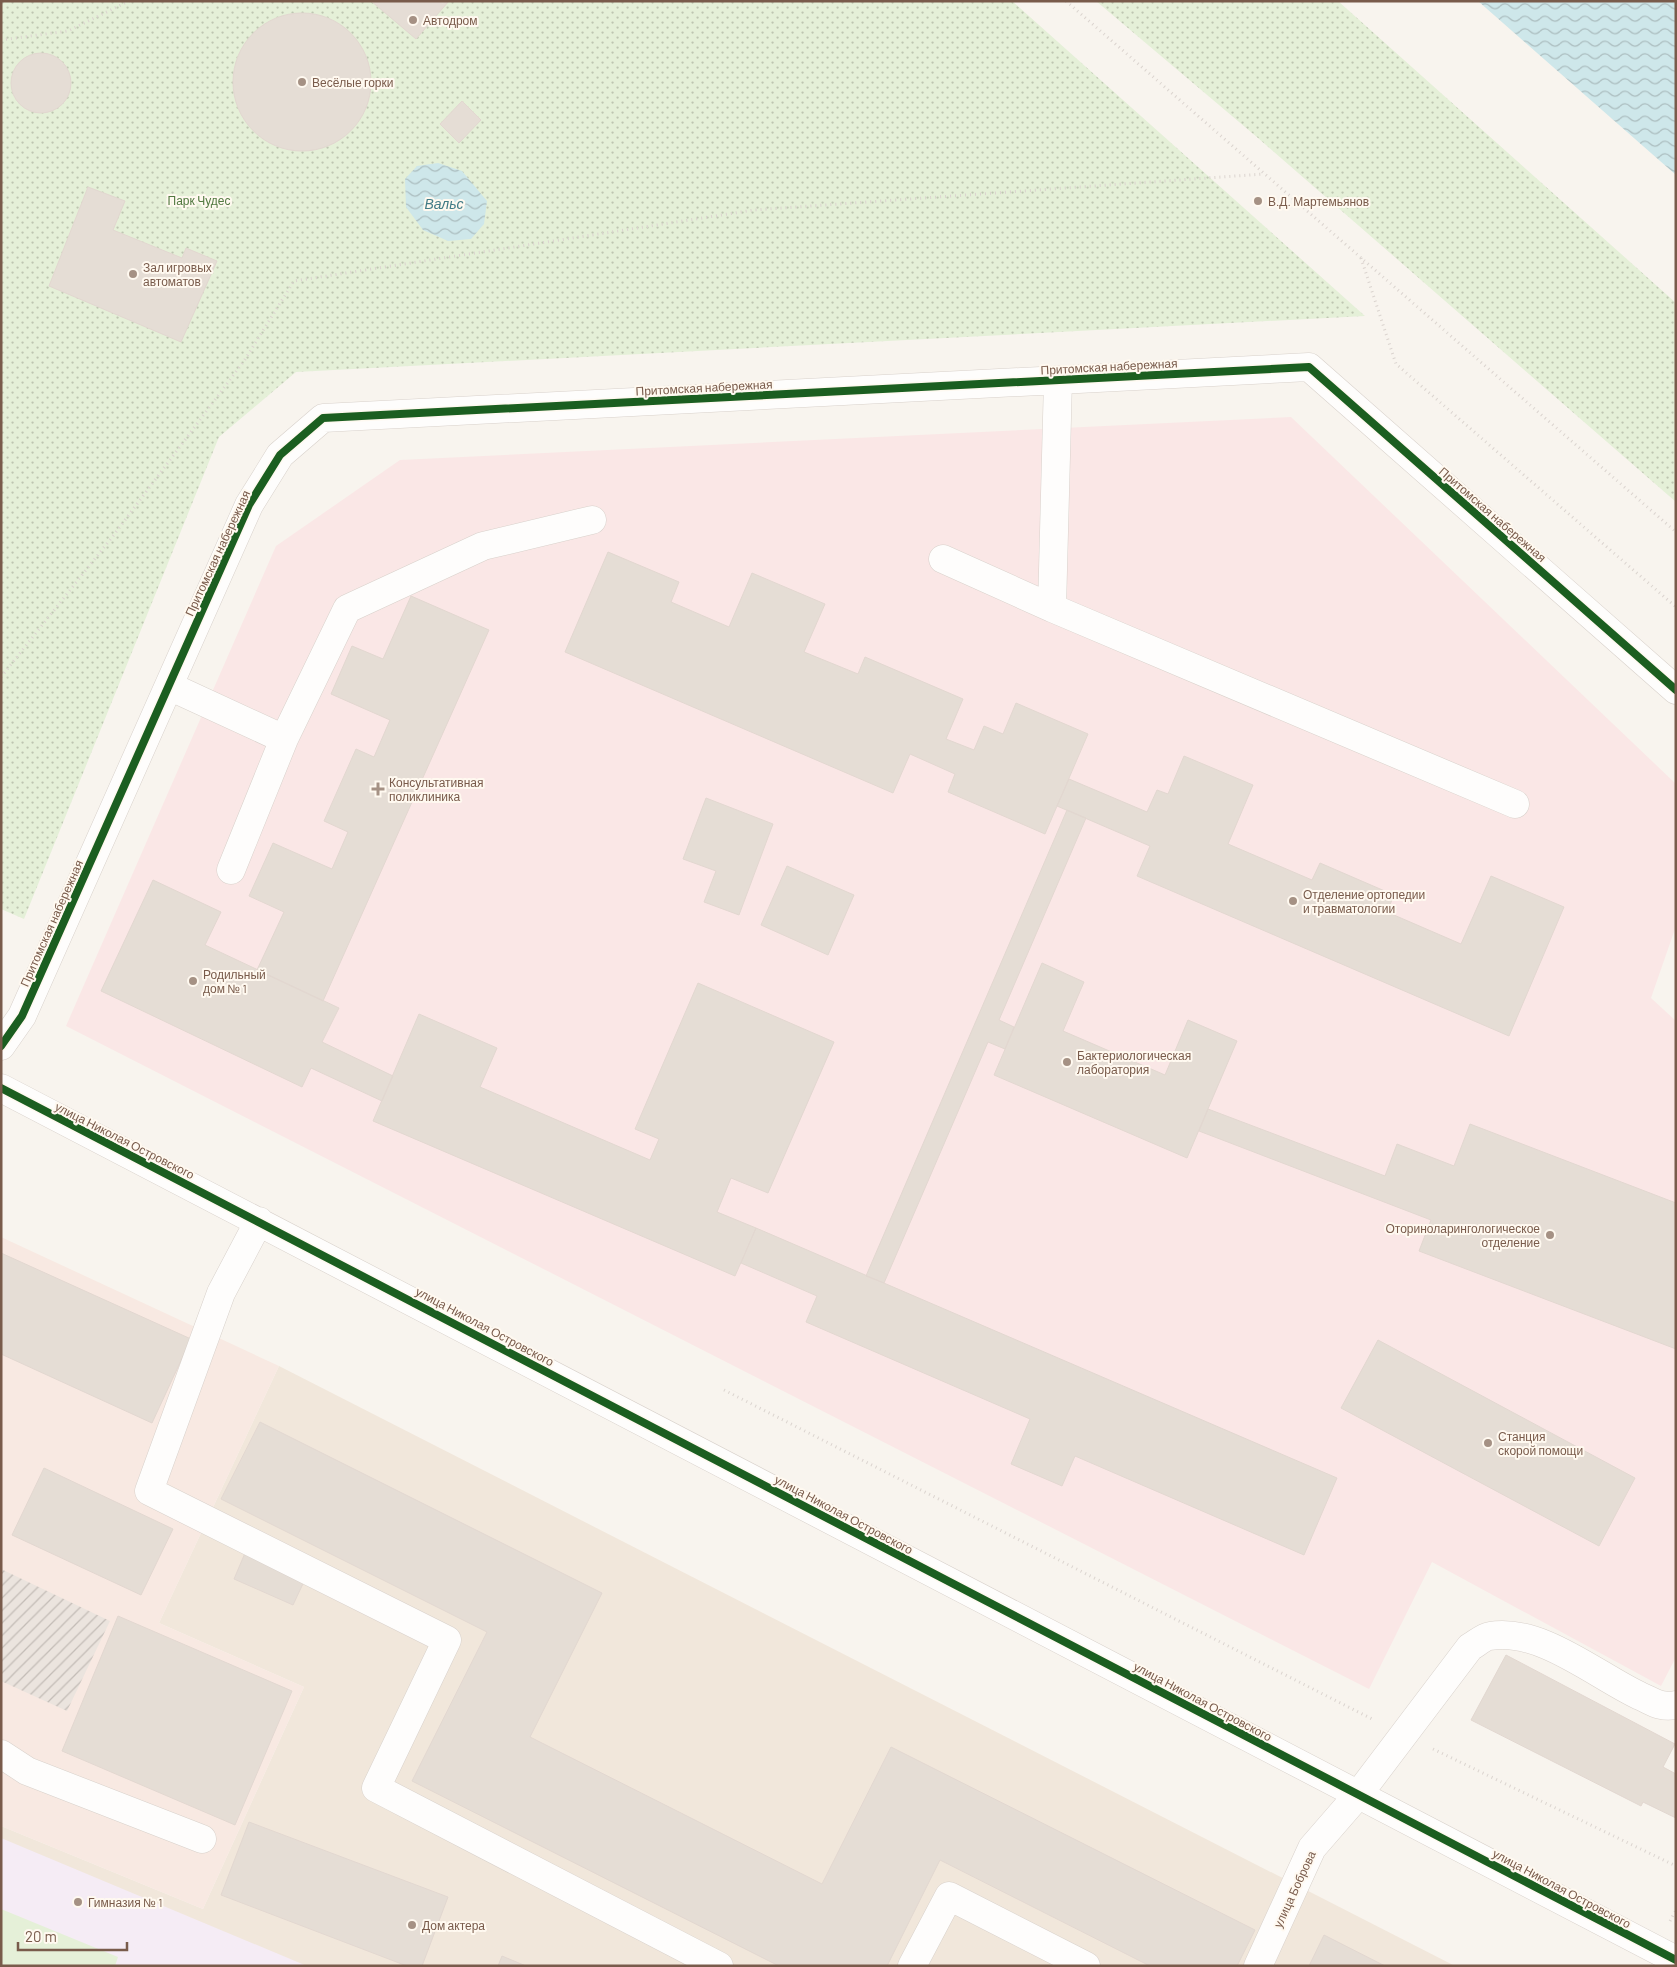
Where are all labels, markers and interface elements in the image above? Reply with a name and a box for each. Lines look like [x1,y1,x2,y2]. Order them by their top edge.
place label: Автодром [423,13,478,28]
marker: Автодром [407,14,419,26]
place label: Весёлые горки [312,75,393,90]
marker: Весёлые горки [296,76,308,88]
park label: Парк Чудес [168,193,230,208]
place label: В.Д. Мартемьянов [1268,194,1369,209]
water label: Вальс [424,195,464,212]
marker: В.Д. Мартемьянов [1252,195,1264,207]
place label: Зал игровых автоматов [143,260,212,288]
marker: Зал игровых автоматов [127,268,139,280]
street label: Притомская набережная [1040,355,1178,378]
street label: Притомская набережная [635,376,773,399]
street label: Притомская набережная [1436,464,1549,565]
street label: Притомская набережная [182,488,253,619]
place label: Консультативная поликлиника [389,775,484,803]
marker: Консультативная поликлиника [371,782,385,796]
street label: Притомская набережная [17,858,86,989]
place label: Отделение ортопедии и травматологии [1303,887,1425,916]
marker: Отделение ортопедии и травматологии [1287,895,1299,907]
place label: Родильный дом № 1 [203,967,266,996]
marker: Родильный дом № 1 [187,975,199,987]
place label: Бактериологическая лаборатория [1077,1048,1191,1077]
marker: Бактериологическая лаборатория [1061,1056,1073,1068]
street label: улица Николая Островского [53,1099,197,1182]
place label: Оториноларингологическое отделение [1385,1221,1540,1250]
marker: Оториноларингологическое отделение [1544,1229,1556,1241]
street label: улица Николая Островского [413,1284,557,1369]
place label: Станция скорой помощи [1498,1429,1583,1458]
marker: Станция скорой помощи [1482,1437,1494,1449]
street label: улица Николая Островского [772,1472,916,1557]
street label: улица Николая Островского [1131,1659,1275,1744]
street label: улица Николая Островского [1490,1846,1634,1931]
street label: улица Боброва [1270,1848,1319,1930]
place label: Гимназия № 1 [88,1895,163,1909]
marker: Гимназия № 1 [72,1896,84,1908]
place label: Дом актера [422,1918,485,1933]
marker: Дом актера [406,1919,418,1931]
scale bar [18,1920,126,1952]
text: 20 m [25,1927,57,1945]

